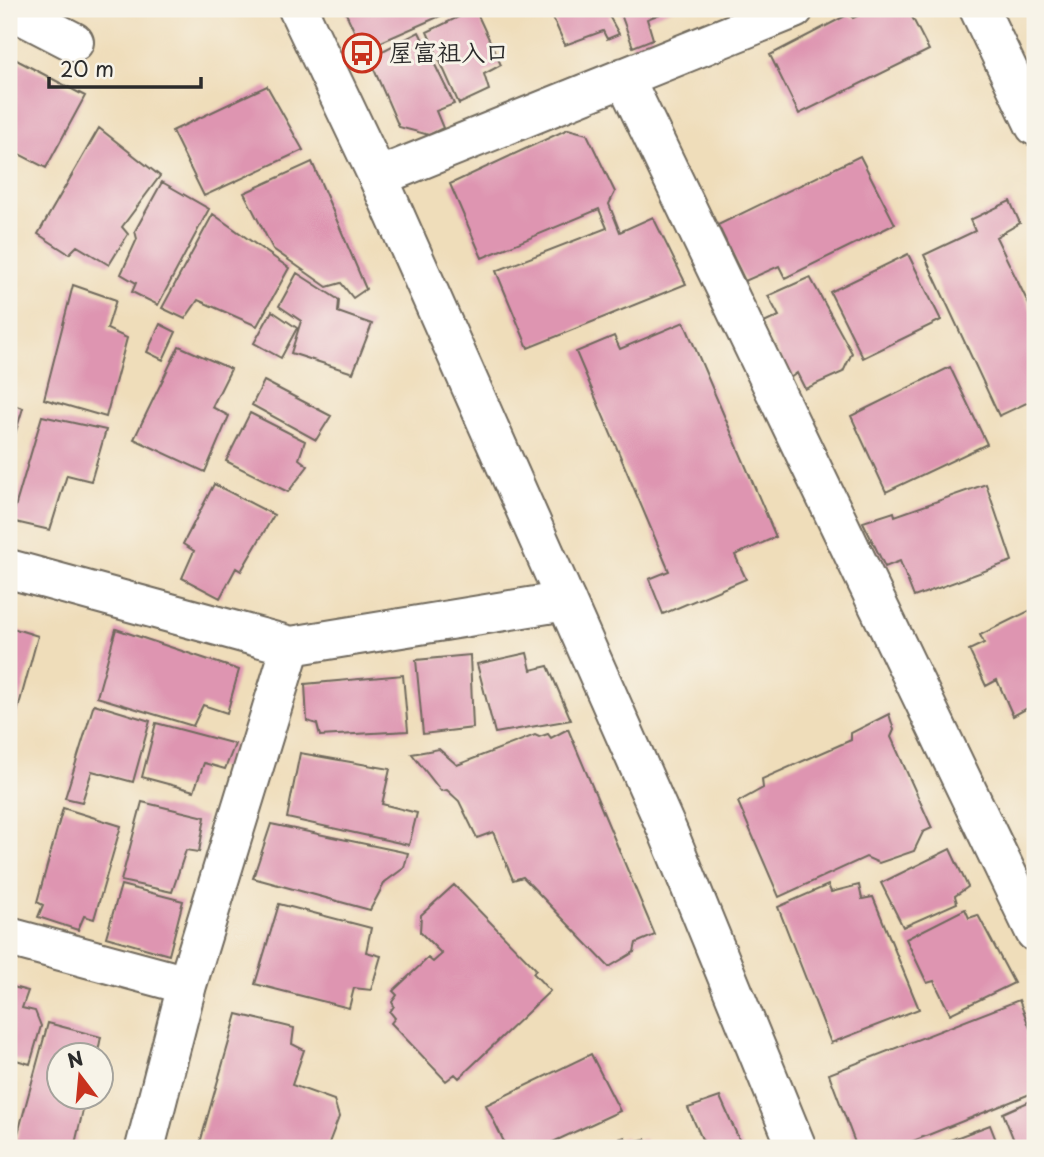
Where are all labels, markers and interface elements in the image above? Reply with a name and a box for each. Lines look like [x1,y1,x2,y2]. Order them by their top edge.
bus stop icon: 屋富祖入口 [341,32,383,74]
place label: 屋富祖入口 [389,33,509,69]
scale bar [49,46,201,90]
text: 20 m [60,52,114,84]
north arrow [46,1042,116,1112]
text: N [64,1043,86,1074]

